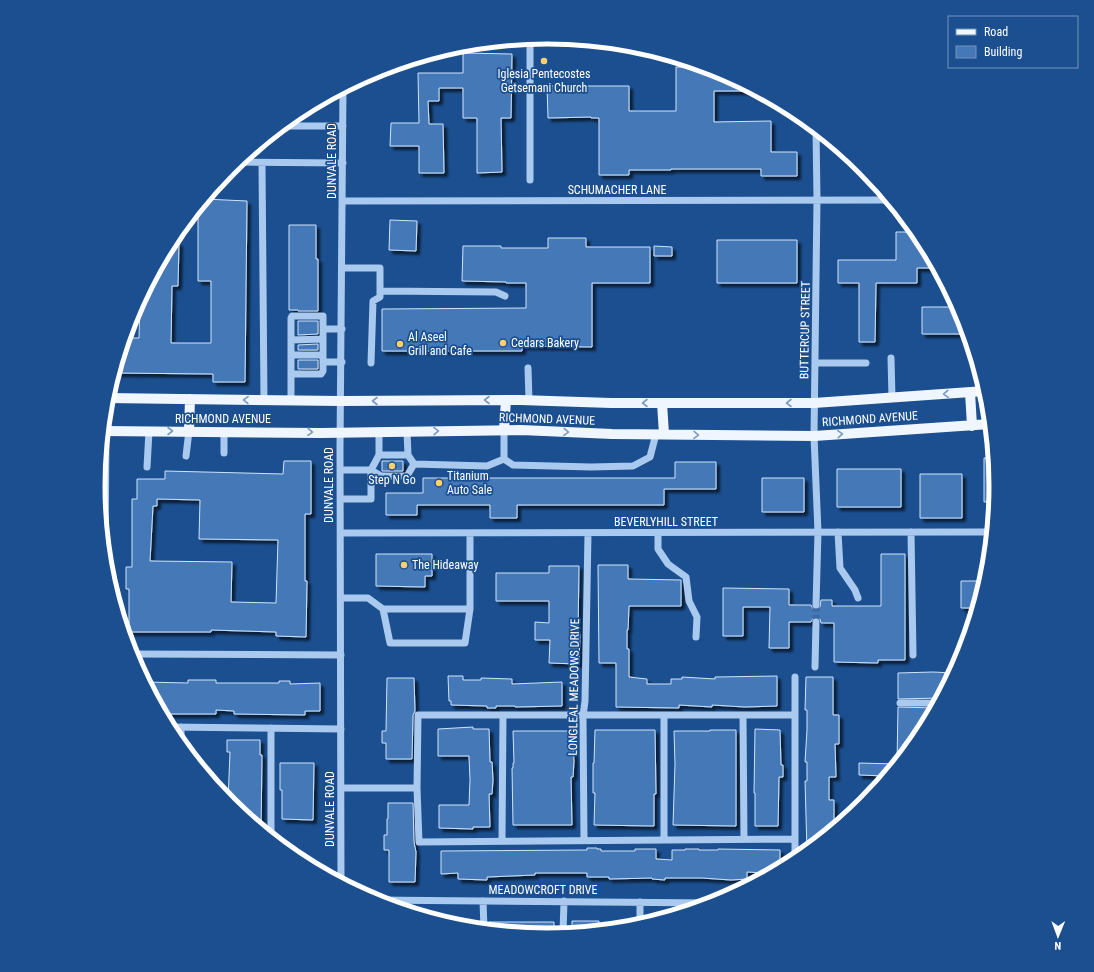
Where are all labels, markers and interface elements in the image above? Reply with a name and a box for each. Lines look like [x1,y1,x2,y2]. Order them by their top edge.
legend [948,16,1078,68]
text: Road [984,25,1008,39]
text: Building [984,45,1022,59]
marker: Iglesia Pentecostes Getsemani Church [539,56,549,66]
place label: Iglesia Pentecostes Getsemani Church [498,67,590,95]
street label: DUNVALE ROAD [325,123,339,199]
street label: SCHUMACHER LANE [568,183,666,197]
street label: BUTTERCUP STREET [797,281,813,379]
place label: Al Aseel Grill and Cafe [408,330,472,358]
place label: Cedars Bakery [511,336,579,350]
marker: Cedars Bakery [498,338,508,348]
marker: Al Aseel Grill and Cafe [395,339,405,349]
one-way arrow [943,390,949,399]
one-way arrow [243,396,249,404]
one-way arrow [484,396,490,404]
one-way arrow [372,397,378,405]
one-way arrow [642,399,648,407]
one-way arrow [786,399,792,407]
street label: RICHMOND AVENUE [822,409,918,429]
street label: RICHMOND AVENUE [499,410,595,428]
street label: RICHMOND AVENUE [175,412,271,426]
one-way arrow [167,427,173,435]
one-way arrow [433,427,439,435]
one-way arrow [307,428,313,436]
one-way arrow [563,428,569,436]
one-way arrow [837,430,843,439]
one-way arrow [693,431,699,439]
street label: DUNVALE ROAD [322,447,336,523]
marker: Step N Go [387,461,397,471]
place label: Titanium Auto Sale [447,469,493,497]
place label: Step N Go [368,473,416,487]
marker: Titanium Auto Sale [434,478,444,488]
street label: BEVERLYHILL STREET [614,515,718,529]
place label: The Hideaway [412,558,478,572]
marker: The Hideaway [399,560,409,570]
street label: LONGLEAL MEADOWS DRIVE [566,618,582,756]
street label: DUNVALE ROAD [323,771,337,847]
street label: MEADOWCROFT DRIVE [488,883,598,897]
north arrow [1038,916,1078,956]
text: N [1054,939,1061,952]

